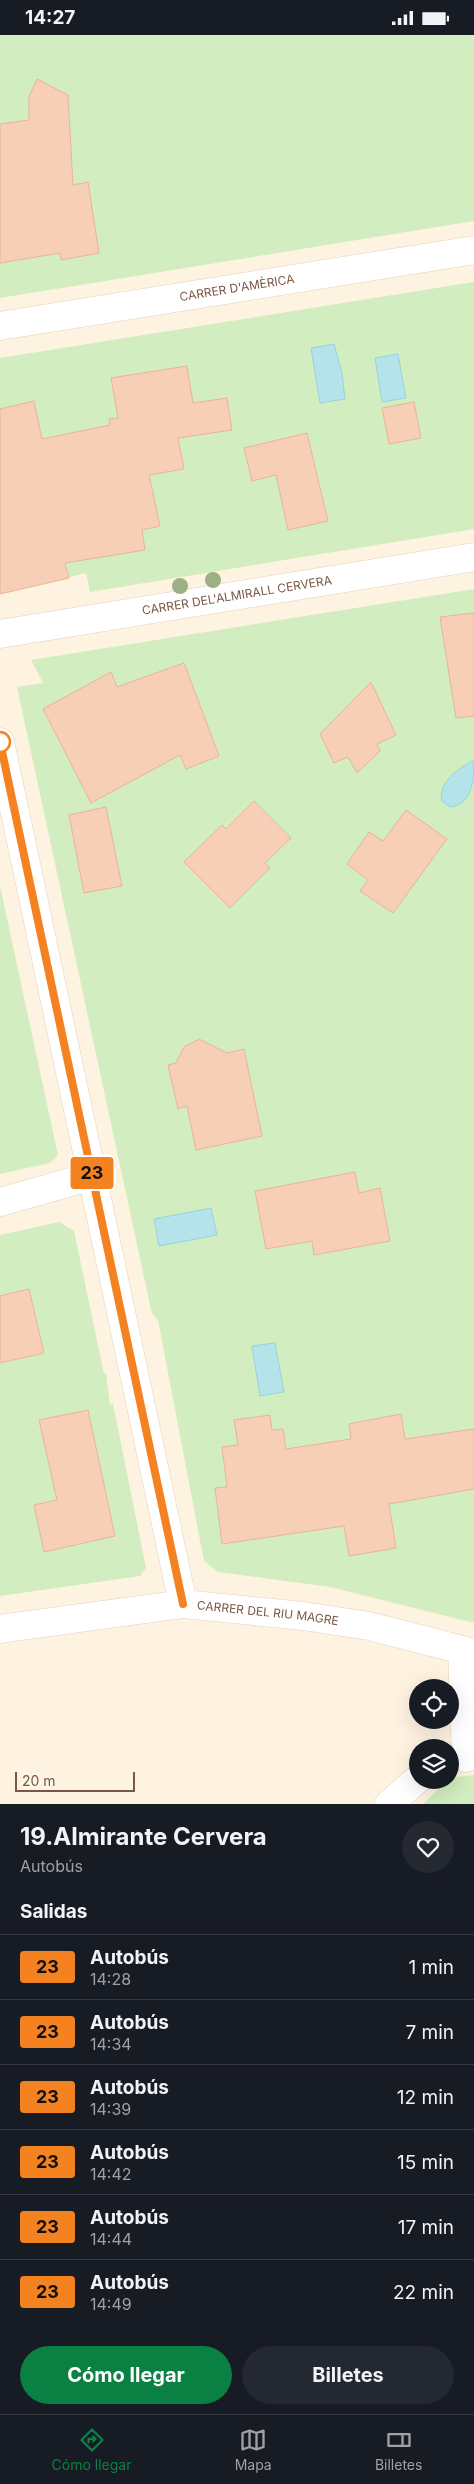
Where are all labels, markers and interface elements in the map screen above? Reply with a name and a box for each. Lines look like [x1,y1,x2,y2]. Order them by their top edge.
text: 14:27 [25,6,75,29]
street label: CARRER D'AMÈRICA [178,271,295,304]
street label: CARRER DEL'ALMIRALL CERVERA [141,572,333,618]
unlabelled marker [0,731,11,753]
line badge: 23 [70,1157,114,1189]
text: 23 [81,1162,103,1183]
street label: CARRER DEL RIU MAGRE [196,1597,340,1628]
map controls [409,1679,459,1789]
button: locate [409,1679,459,1729]
button: layers [409,1739,459,1789]
scale bar [15,1769,135,1792]
text: 20 m [22,1772,56,1789]
button: heart [402,1821,454,1873]
text: 19.Almirante Cervera [20,1822,267,1851]
text: Autobús [20,1856,83,1876]
text: Salidas [20,1900,87,1923]
text: Autobús [90,1946,169,1969]
text: 23 [36,1956,59,1977]
text: 1 min [408,1956,454,1979]
text: 14:28 [90,1969,131,1989]
text: Autobús [90,2011,169,2034]
text: 23 [36,2021,59,2042]
text: 7 min [405,2021,454,2044]
text: 14:34 [90,2034,132,2054]
text: Autobús [90,2076,169,2099]
text: 23 [36,2086,59,2107]
text: 12 min [397,2086,454,2109]
text: 14:39 [90,2099,131,2119]
text: Autobús [90,2141,169,2164]
text: 23 [36,2151,59,2172]
text: 15 min [397,2151,454,2174]
text: 14:42 [90,2164,132,2184]
text: Autobús [90,2206,169,2229]
text: 23 [36,2216,59,2237]
text: 17 min [398,2216,454,2239]
text: 14:44 [90,2229,132,2249]
text: Autobús [90,2271,169,2294]
text: 23 [36,2281,59,2302]
text: 22 min [393,2281,454,2304]
text: 14:49 [90,2294,132,2314]
button: Cómo llegar [20,2346,232,2404]
button: Billetes [242,2346,454,2404]
tab: Cómo llegar [52,2426,131,2473]
tab: Mapa [235,2426,272,2473]
tab: Billetes [375,2426,422,2473]

